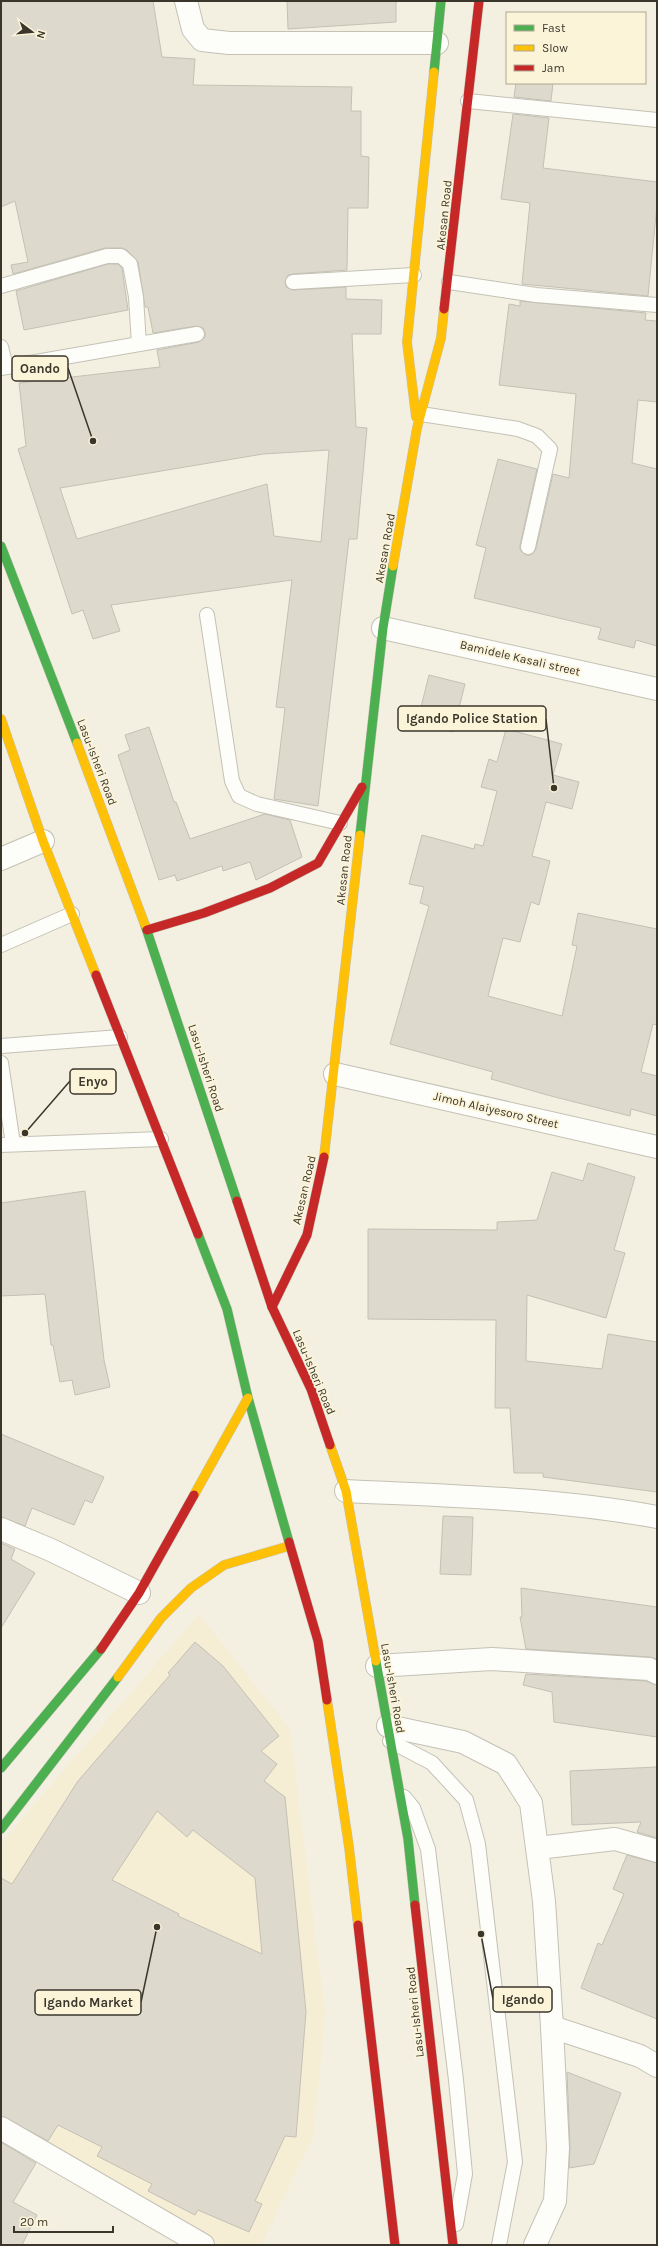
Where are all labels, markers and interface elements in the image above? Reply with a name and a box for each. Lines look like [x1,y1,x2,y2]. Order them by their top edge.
north arrow [12,12,52,52]
legend [506,12,646,84]
text: Fast [542,21,566,35]
text: N [34,29,48,40]
text: Slow [542,41,568,55]
text: Jam [542,61,565,75]
street label: Akesan Road [433,179,455,251]
callout: Oando [12,356,68,381]
text: Oando [20,361,60,376]
street label: Akesan Road [372,512,398,584]
street label: Bamidele Kasali street [458,637,582,679]
callout: Igando Police Station [398,706,546,731]
text: Igando Police Station [406,711,538,726]
street label: Lasu-Isheri Road [74,717,120,807]
street label: Akesan Road [333,834,355,906]
street label: Lasu-Isheri Road [185,1022,227,1114]
callout: Enyo [70,1069,116,1094]
text: Enyo [78,1074,108,1089]
street label: Jimoh Alaiyesoro Street [432,1089,560,1131]
street label: Akesan Road [289,1154,319,1226]
street label: Lasu-Isheri Road [290,1327,338,1417]
street label: Lasu-Isheri Road [378,1642,408,1734]
street label: Lasu-Isheri Road [403,1966,427,2058]
callout: Igando [493,1987,552,2012]
callout: Igando Market [35,1990,141,2015]
text: Igando [502,1992,544,2007]
text: Igando Market [43,1995,133,2010]
scale bar [14,2208,113,2234]
text: 20 m [20,2215,48,2229]

